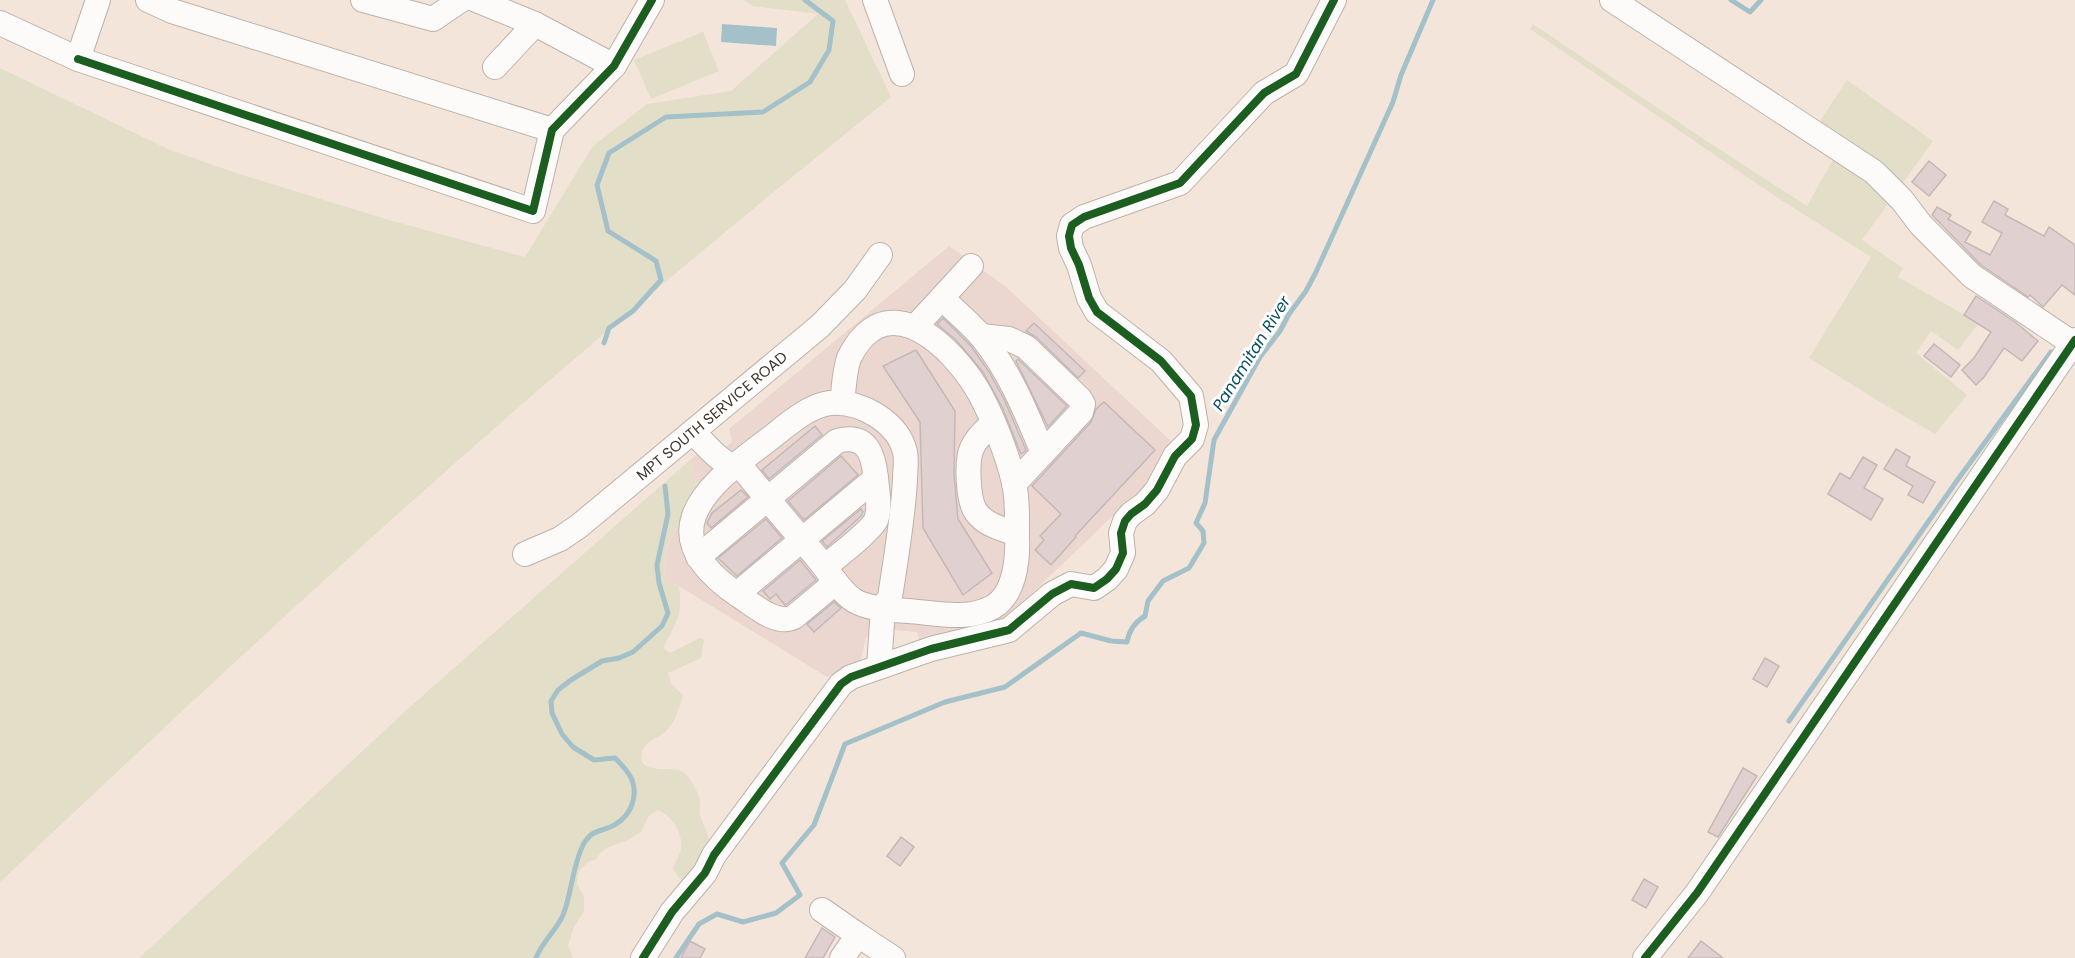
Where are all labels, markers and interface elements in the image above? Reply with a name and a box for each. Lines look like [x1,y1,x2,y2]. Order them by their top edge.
water label: Panamitan River [1207,290,1297,415]
street label: MPT SOUTH SERVICE ROAD [632,346,792,485]

